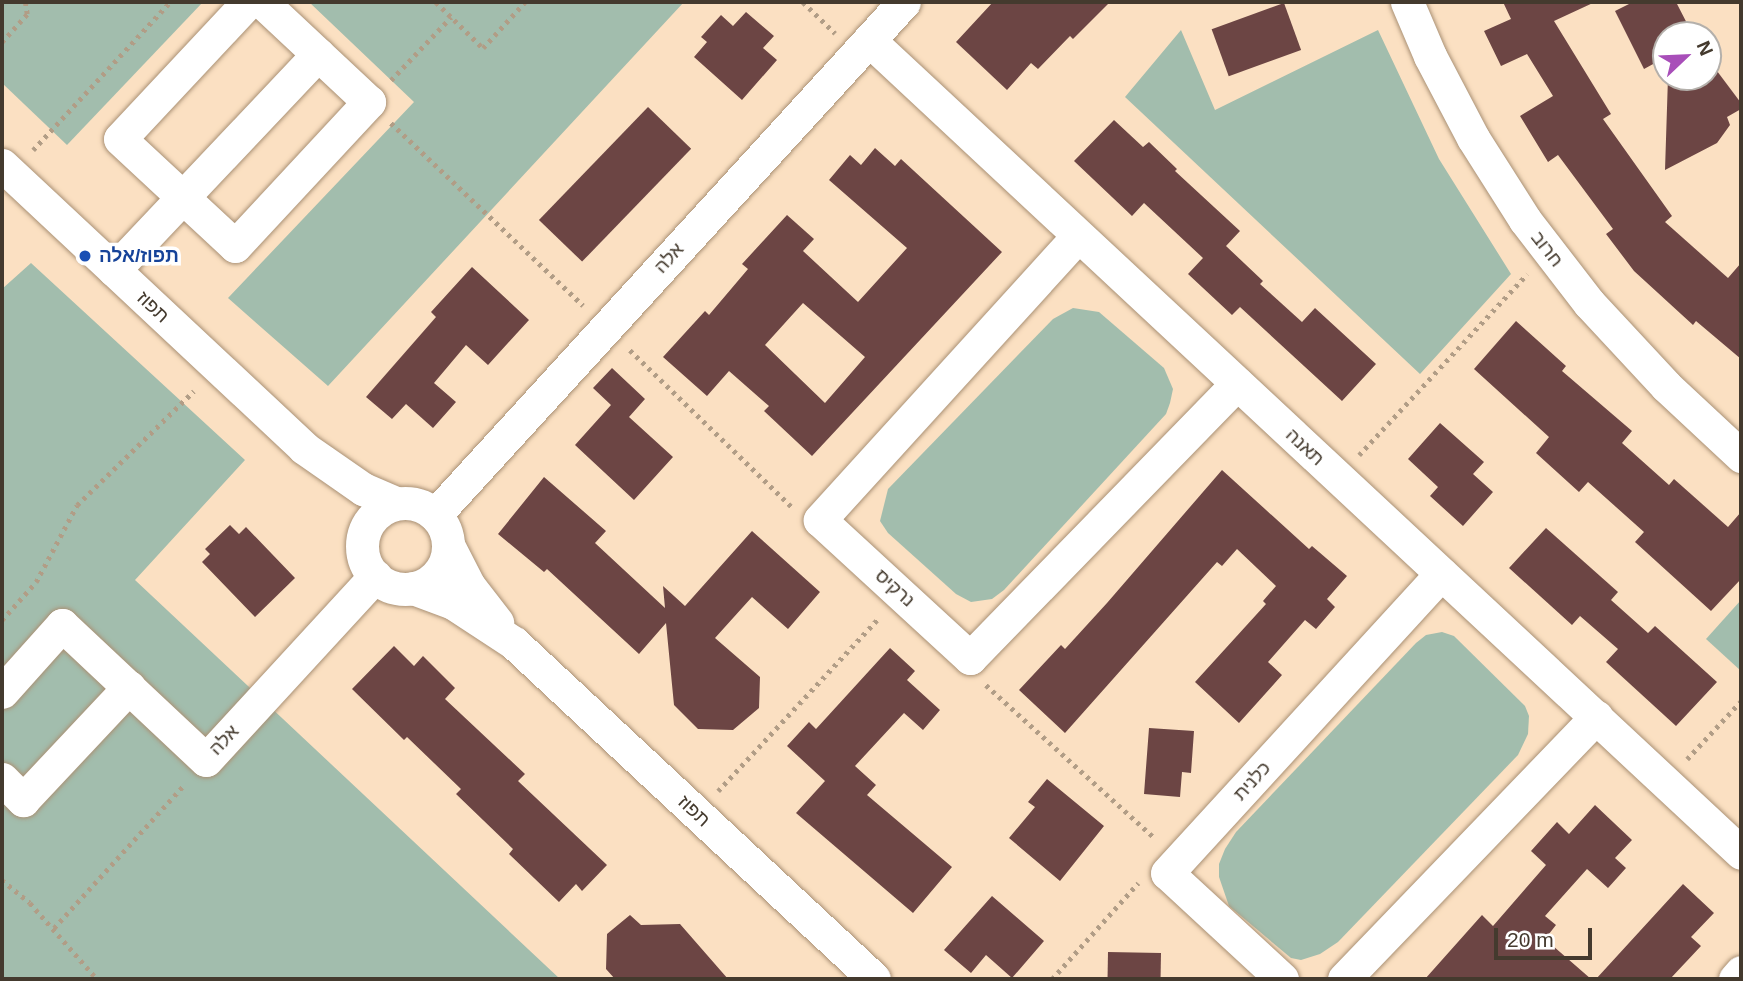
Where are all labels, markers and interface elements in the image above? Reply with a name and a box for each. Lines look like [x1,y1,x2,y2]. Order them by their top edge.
north arrow [1652,21,1722,91]
text: N [1693,38,1717,59]
street label: חרוב [1526,227,1568,271]
street label: אלה [649,238,689,278]
place label: תפוז/אלה [99,245,179,267]
marker: תפוז/אלה [77,248,93,264]
street label: תפוז [132,286,174,328]
street label: תאנה [1281,423,1329,471]
street label: נרקיס [870,564,920,612]
street label: אלה [204,720,244,760]
street label: כלנית [1229,757,1275,805]
street label: תפוז [673,790,715,832]
scale bar [1498,914,1596,958]
text: 20 m [1507,928,1554,951]

